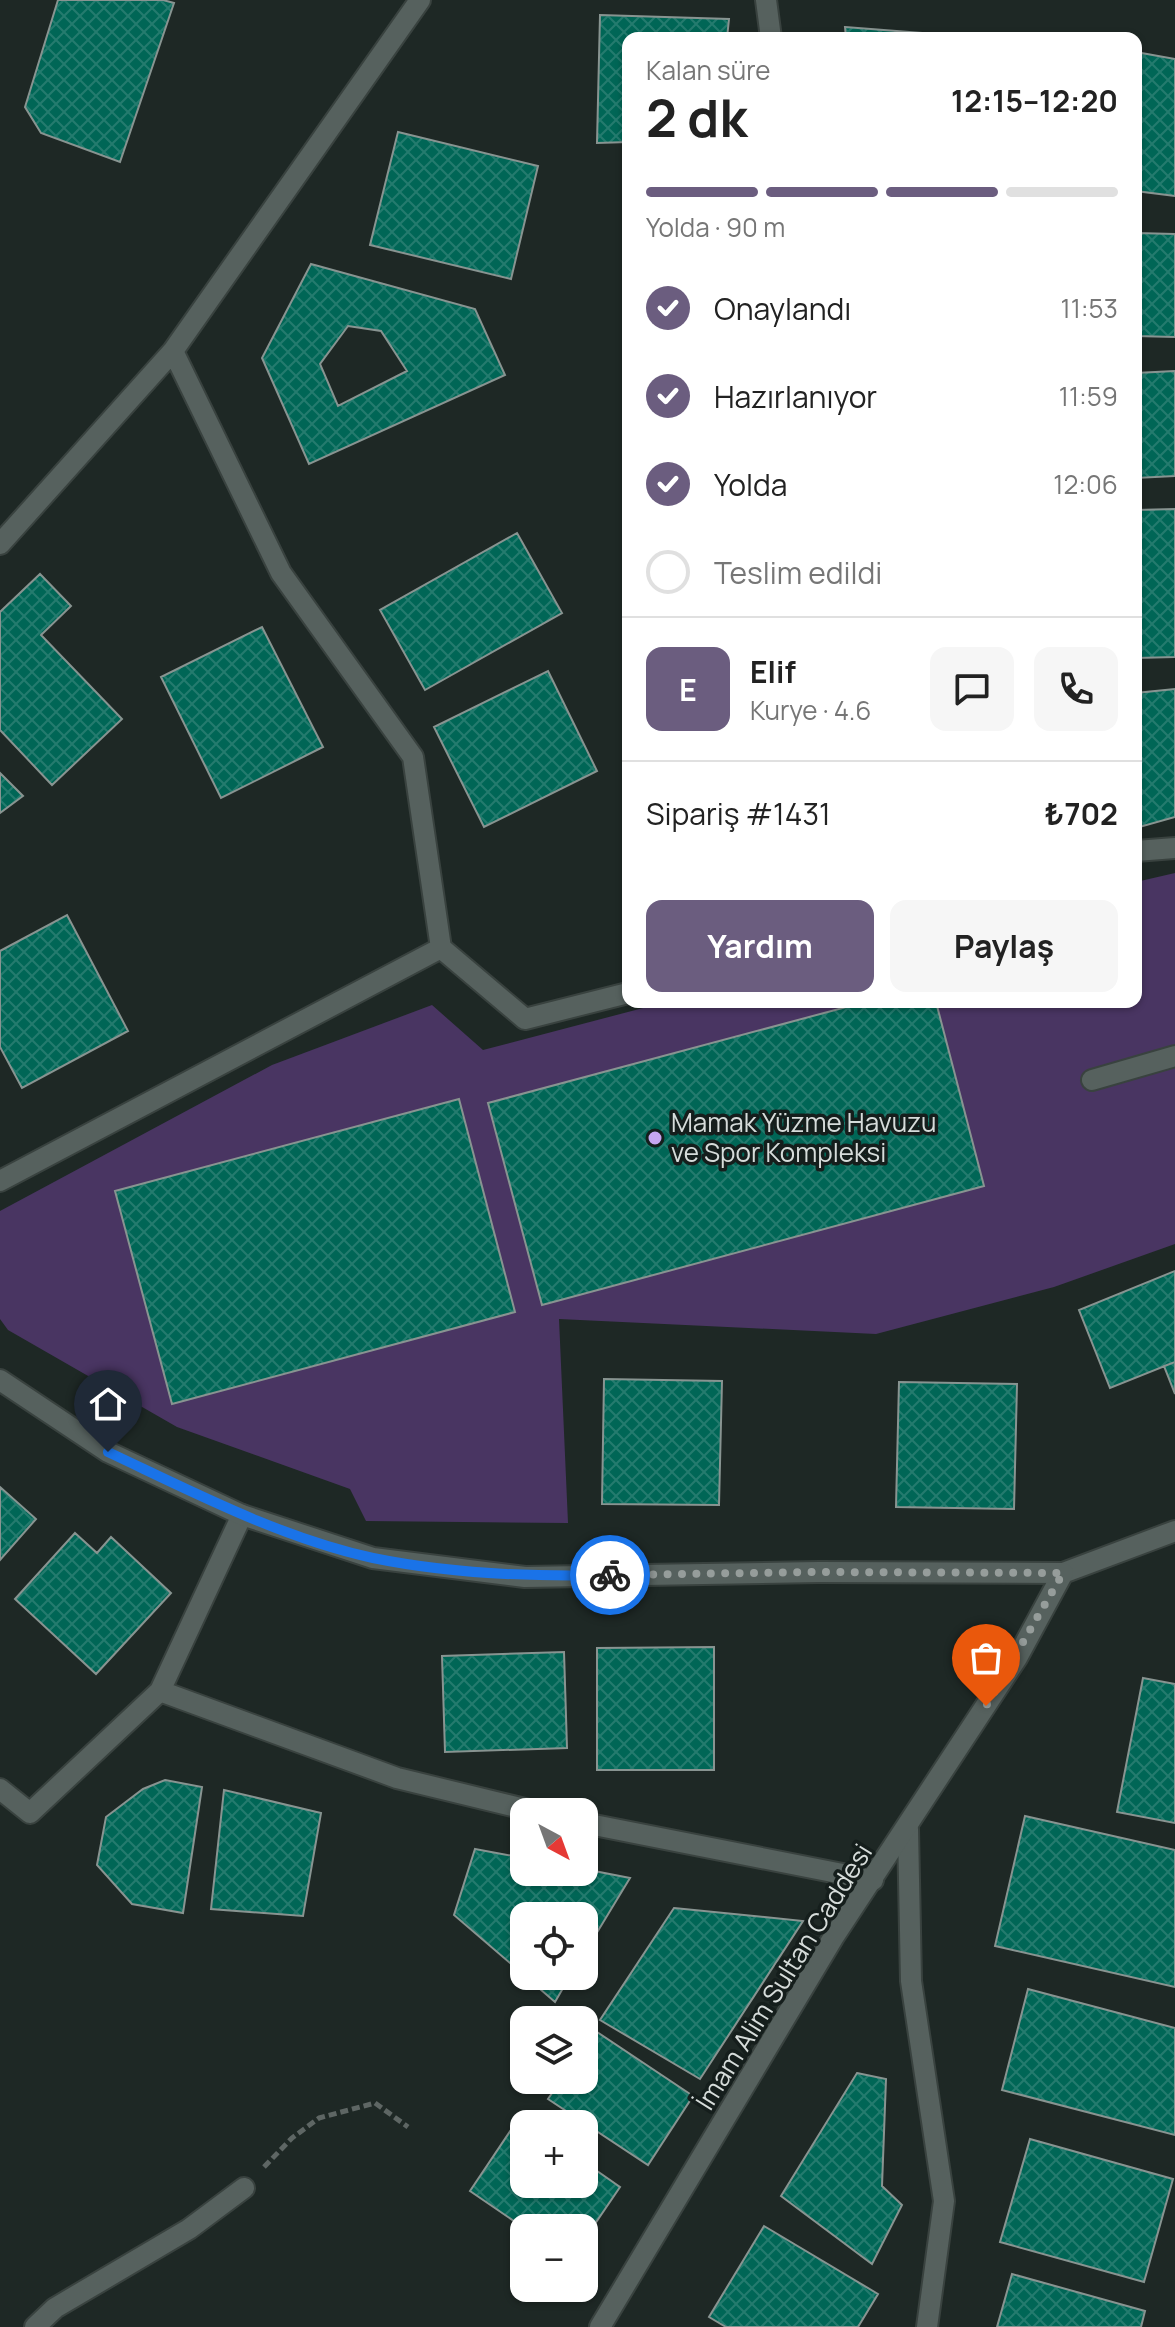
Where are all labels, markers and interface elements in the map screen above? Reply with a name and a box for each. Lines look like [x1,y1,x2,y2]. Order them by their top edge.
text: Kalan süre [646,52,770,88]
text: 12:15–12:20 [951,80,1118,121]
text: 2 dk [646,82,747,153]
text: Yolda · 90 m [646,209,785,245]
icon: check [646,286,690,330]
text: Onaylandı [714,288,851,329]
text: 11:53 [1061,290,1118,326]
icon: check [646,374,690,418]
text: Hazırlanıyor [714,376,877,417]
text: 11:59 [1059,378,1118,414]
icon: check [646,462,690,506]
text: Yolda [714,464,787,505]
text: 12:06 [1053,466,1118,502]
text: Teslim edildi [714,552,882,593]
button: chat [930,647,1014,731]
button: phone [1034,647,1118,731]
text: Elif [750,651,796,692]
text: E [679,669,697,710]
text: Kurye · 4.6 [750,692,871,728]
text: Sipariş #1431 [646,793,831,834]
text: ₺702 [1045,793,1118,834]
button: Yardım [646,900,874,992]
button: Paylaş [890,900,1118,992]
place label: Mamak Yüzme Havuzu ve Spor Kompleksi [671,1104,936,1170]
marker: Mamak Yüzme Havuzu ve Spor Kompleksi [646,1129,664,1147]
pin [74,1370,142,1452]
icon: home [86,1382,130,1426]
courier [570,1535,650,1615]
icon: bike [588,1553,632,1597]
pin [952,1624,1020,1706]
icon: bag [964,1636,1008,1680]
north arrow [510,1798,598,1886]
map controls [510,1798,598,2302]
street label: İmam Alim Sultan Caddesi [686,1837,880,2116]
button: locate [510,1902,598,1990]
button: layers [510,2006,598,2094]
button: + [510,2110,598,2198]
button: − [510,2214,598,2302]

